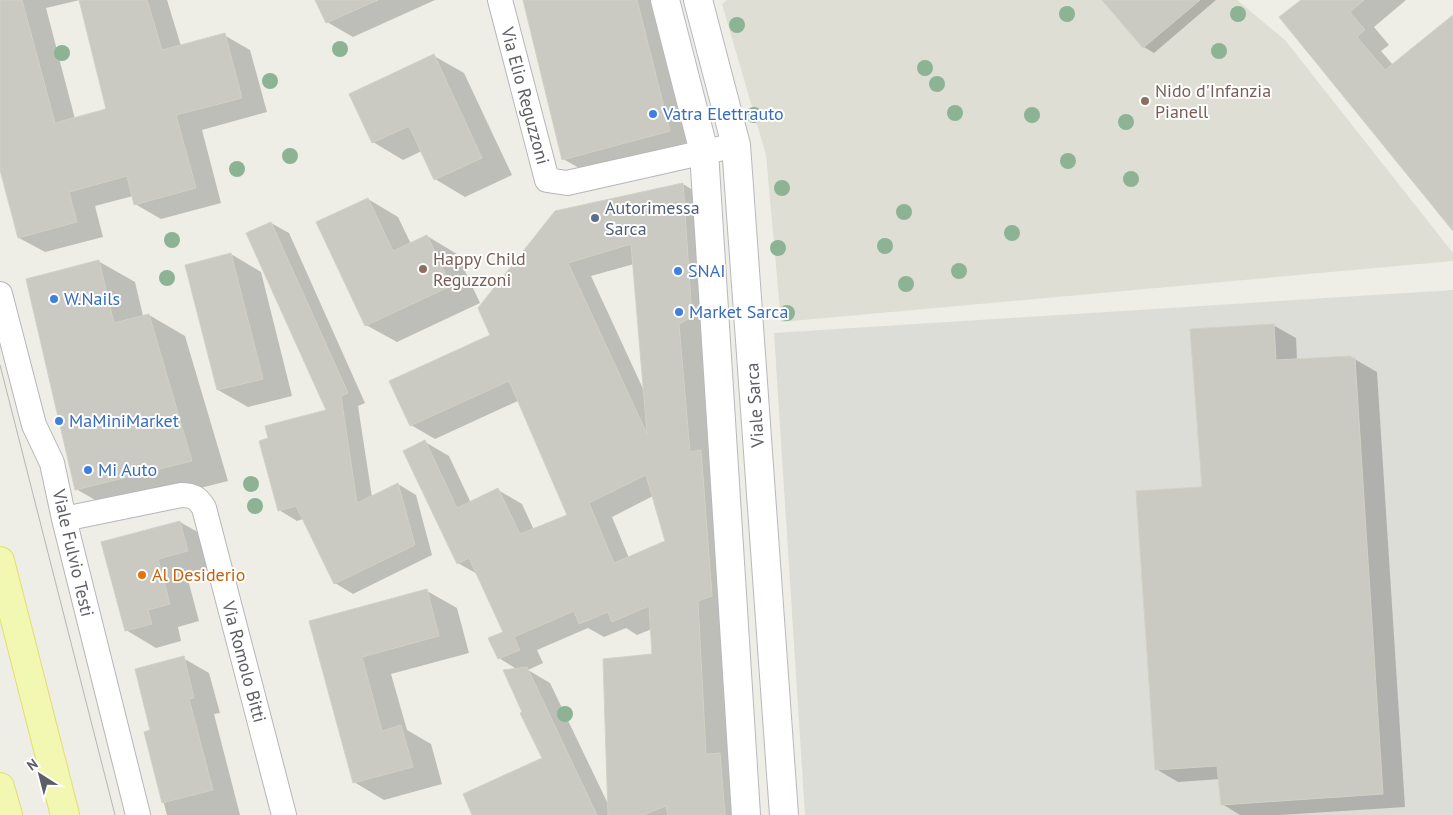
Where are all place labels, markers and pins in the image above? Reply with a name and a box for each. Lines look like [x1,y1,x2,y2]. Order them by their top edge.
place label: Nido d'Infanzia Pianell [1155,79,1271,123]
marker: Nido d'Infanzia Pianell [1139,95,1151,107]
place label: Vatra Elettrauto [662,102,784,125]
marker: Vatra Elettrauto [647,108,659,120]
place label: Autorimessa Sarca [605,196,700,240]
marker: Autorimessa Sarca [589,212,601,224]
place label: Happy Child Reguzzoni [433,247,526,291]
place label: SNAI [688,259,725,282]
marker: Happy Child Reguzzoni [417,263,429,275]
marker: SNAI [672,265,684,277]
place label: W.Nails [64,287,120,310]
marker: W.Nails [48,293,60,305]
place label: Market Sarca [689,300,788,323]
marker: Market Sarca [673,306,685,318]
place label: MaMiniMarket [69,409,179,432]
marker: MaMiniMarket [53,415,65,427]
place label: Mi Auto [98,458,157,481]
marker: Mi Auto [82,464,94,476]
place label: Al Desiderio [152,563,245,586]
marker: Al Desiderio [136,569,148,581]

